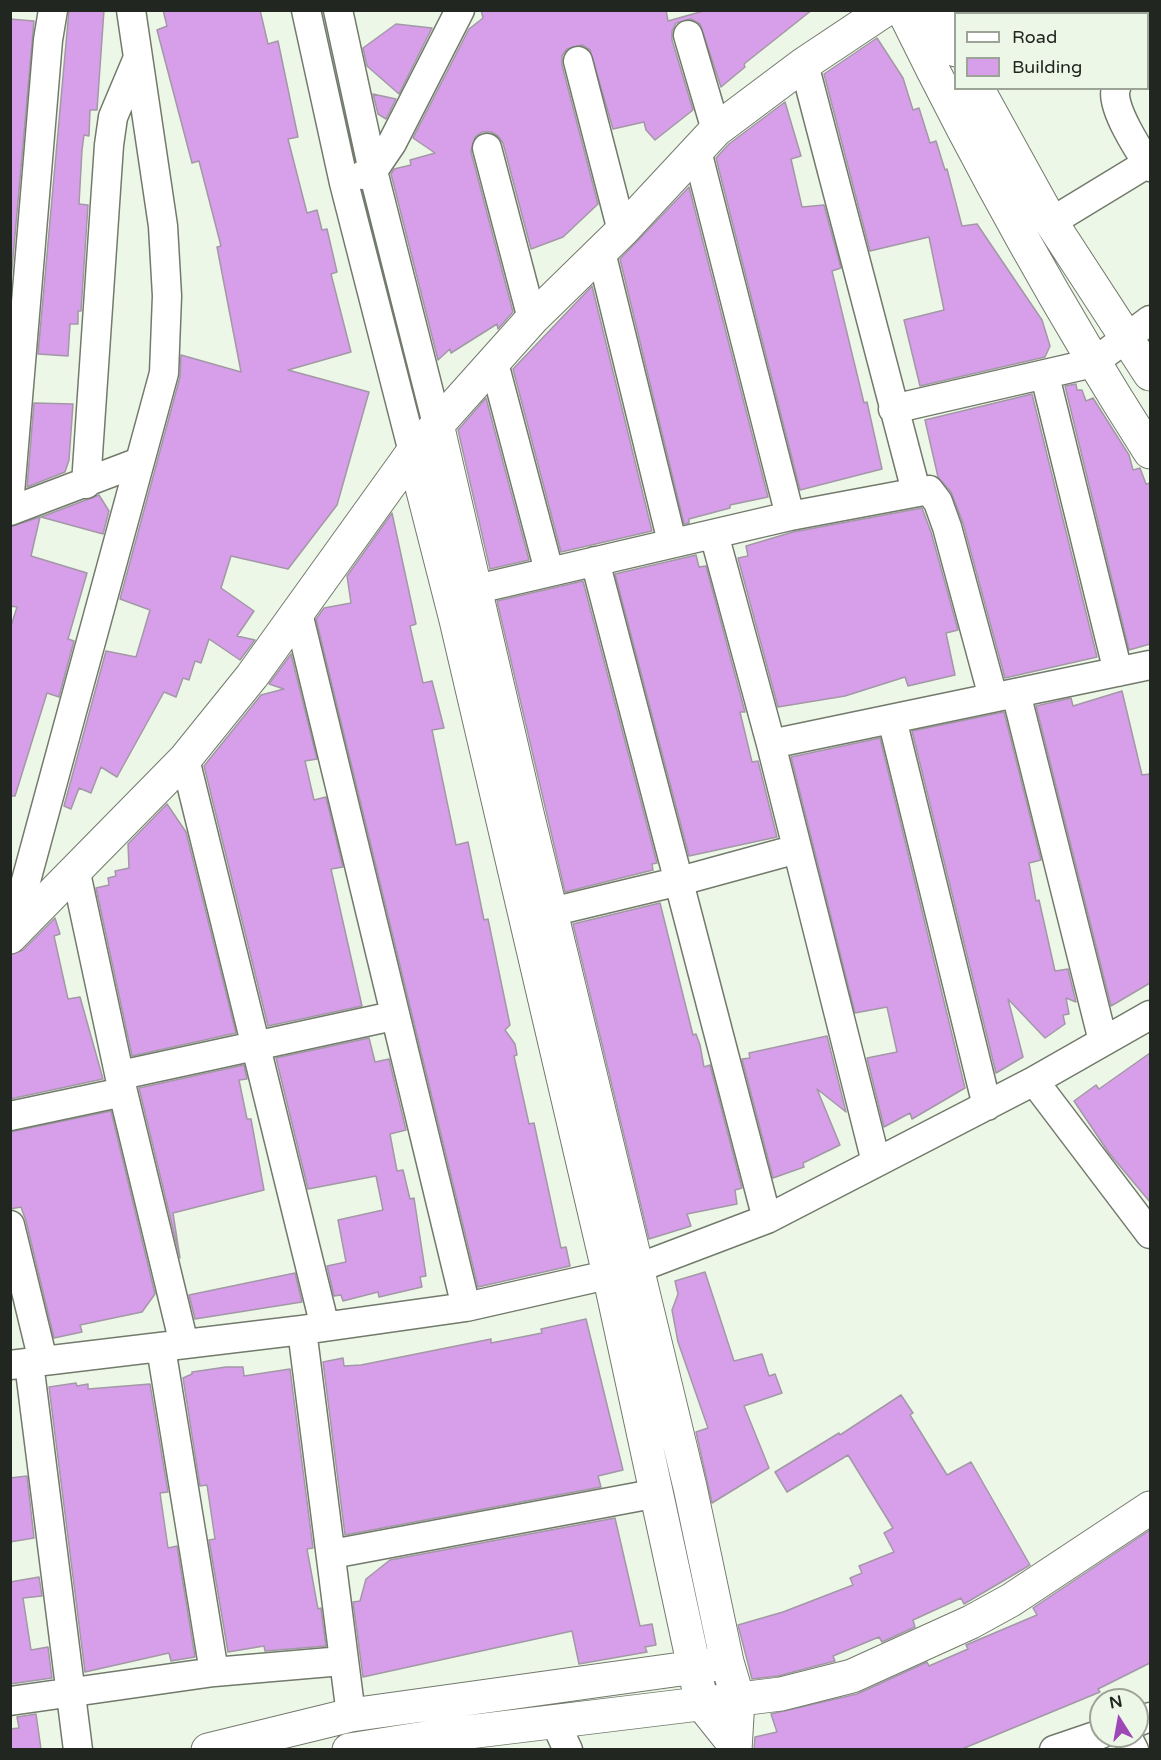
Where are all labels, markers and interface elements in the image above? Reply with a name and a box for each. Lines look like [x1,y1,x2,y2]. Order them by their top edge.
legend [954,12,1149,90]
text: Road [1012,26,1057,48]
text: Building [1012,56,1082,78]
north arrow [1089,1688,1149,1748]
text: N [1108,1691,1124,1713]

